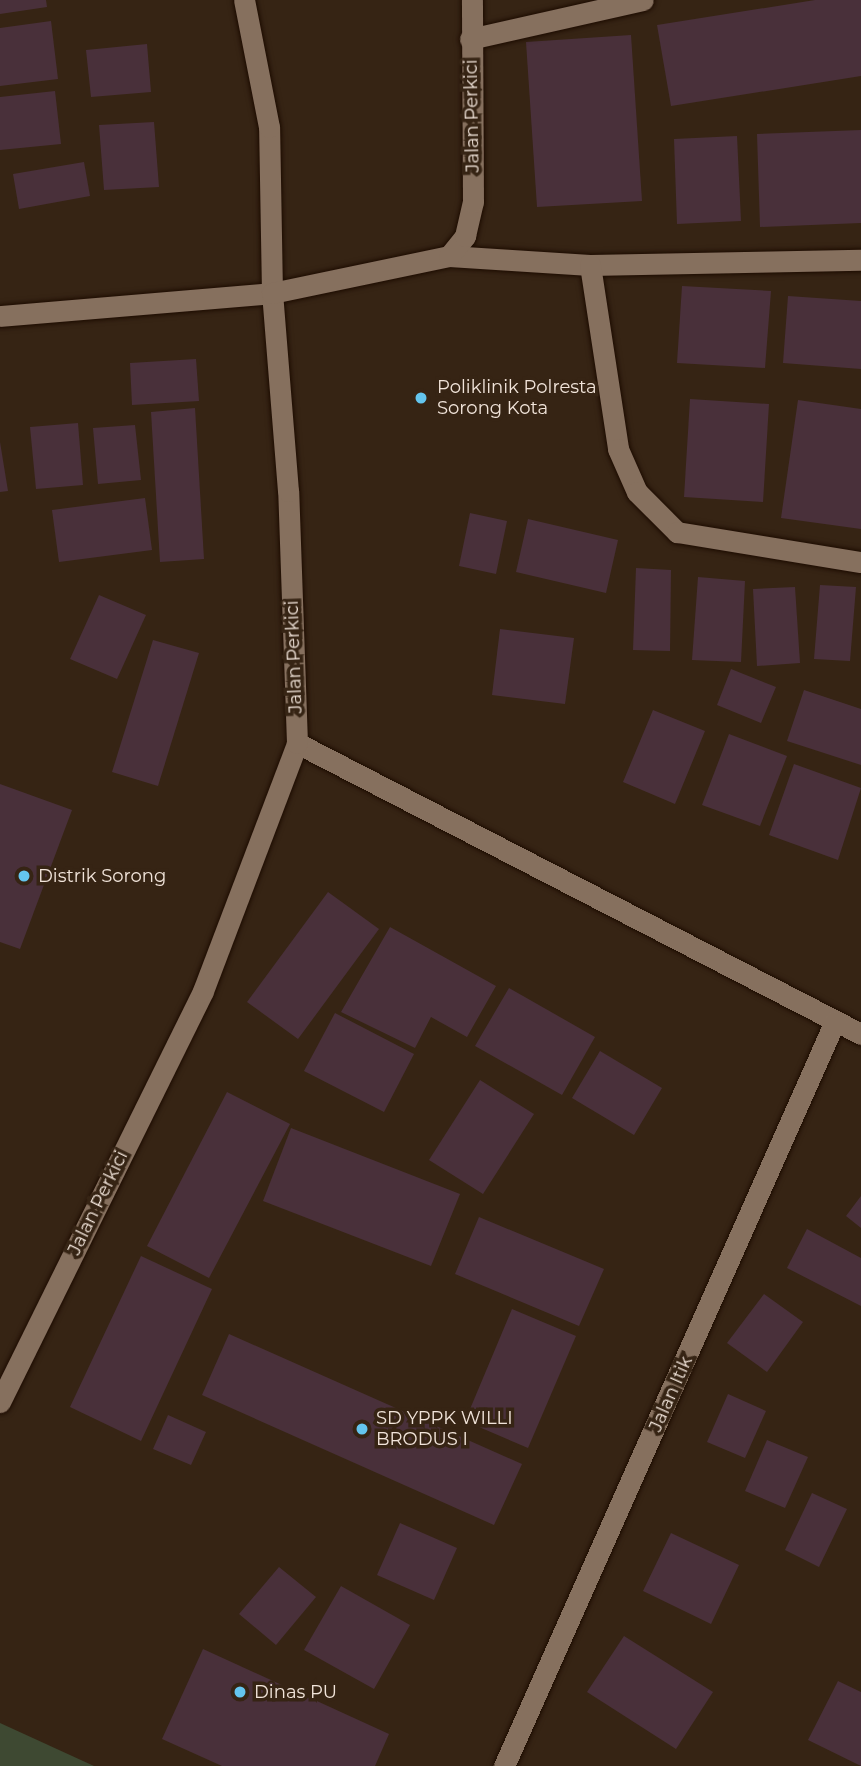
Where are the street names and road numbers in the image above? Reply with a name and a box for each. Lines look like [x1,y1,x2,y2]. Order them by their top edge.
street label: Jalan Perkici [460,59,484,173]
street label: Jalan Perkici [281,600,307,714]
street label: Jalan Perkici [64,1147,132,1259]
street label: Jalan Itik [645,1353,697,1435]

